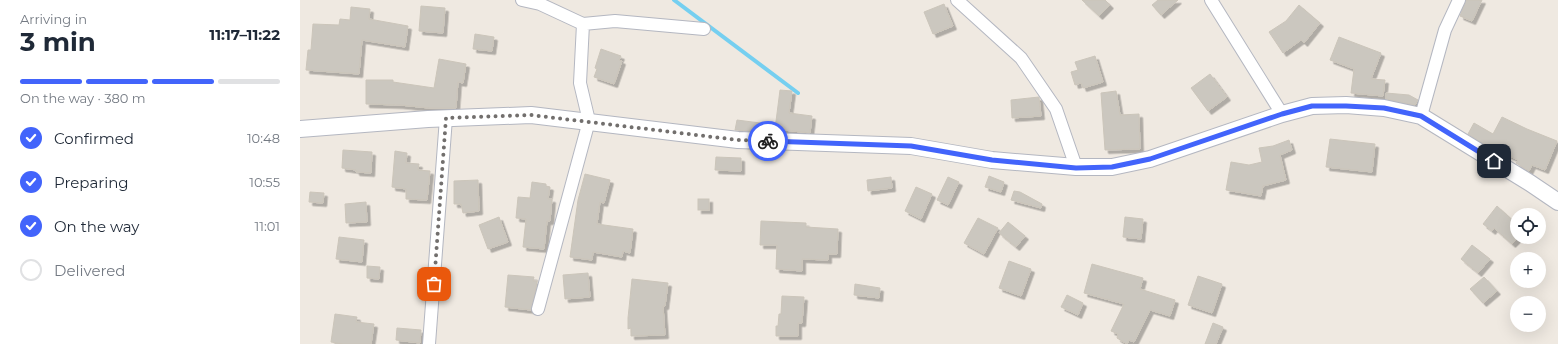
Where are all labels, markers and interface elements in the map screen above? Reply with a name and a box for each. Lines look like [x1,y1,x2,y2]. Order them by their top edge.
text: Arriving in [20,11,87,27]
text: 11:17–11:22 [209,25,280,44]
text: 3 min [20,26,96,58]
text: On the way · 380 m [20,90,146,106]
courier [748,121,788,161]
icon: check [20,127,42,149]
text: Confirmed [54,129,134,148]
text: 10:48 [247,130,280,146]
icon: bike [757,130,779,152]
pin [1477,144,1511,178]
icon: home [1483,150,1505,172]
icon: check [20,171,42,193]
text: Preparing [54,173,129,192]
text: 10:55 [249,174,280,190]
map controls [1510,208,1546,332]
button: locate [1510,208,1546,244]
icon: check [20,215,42,237]
text: On the way [54,217,139,236]
text: 11:01 [255,218,280,234]
button: + [1510,252,1546,288]
text: Delivered [54,261,126,280]
pin [417,267,451,301]
icon: bag [423,273,445,295]
button: − [1510,296,1546,332]

